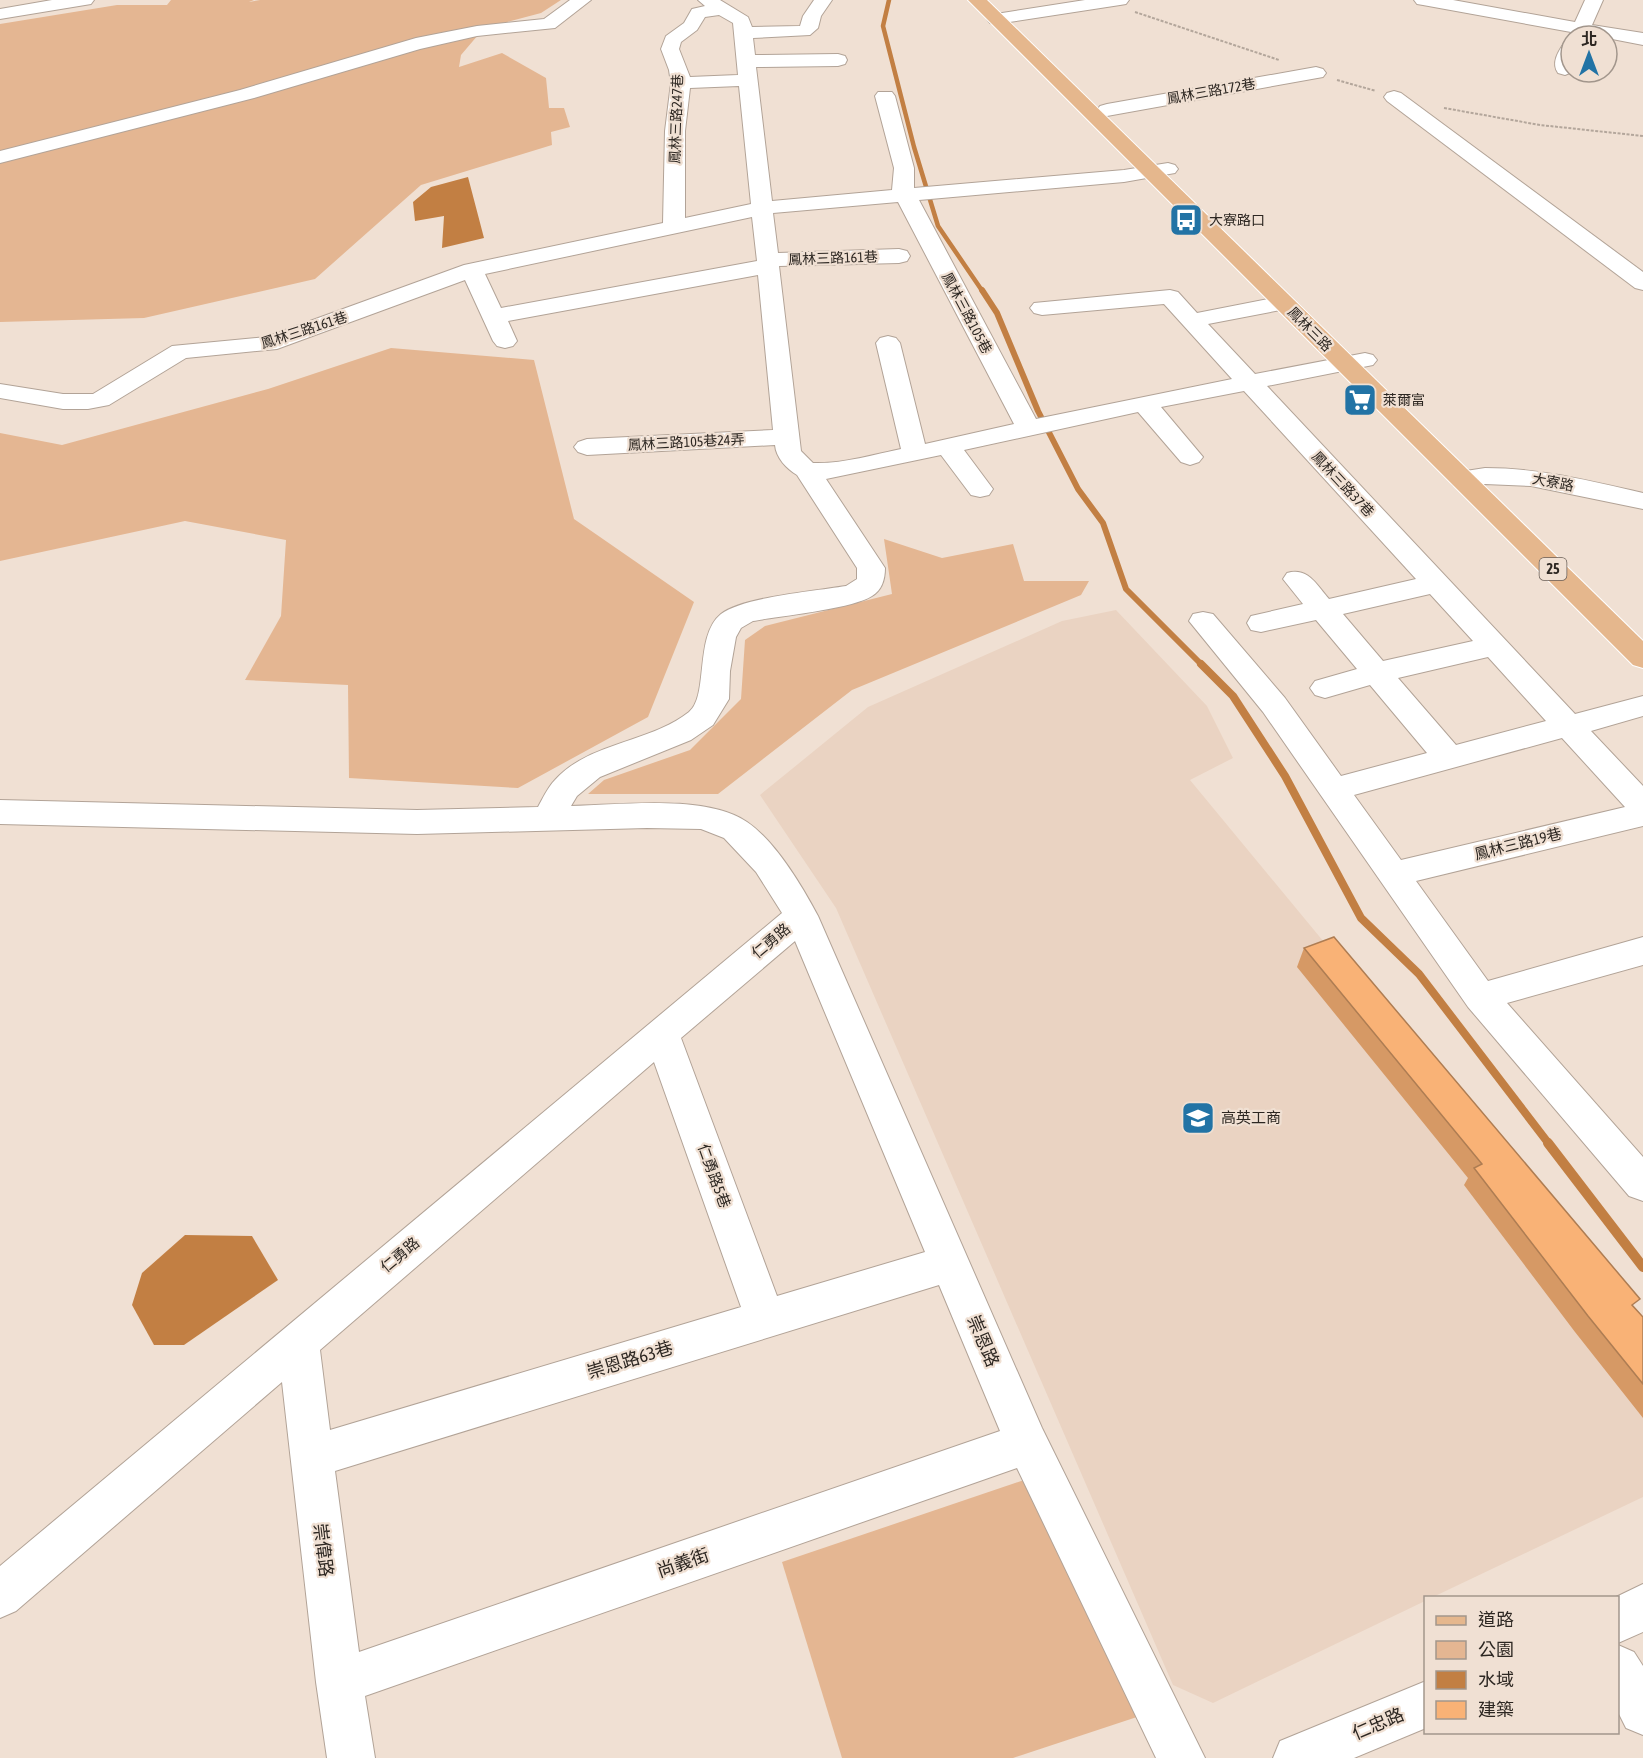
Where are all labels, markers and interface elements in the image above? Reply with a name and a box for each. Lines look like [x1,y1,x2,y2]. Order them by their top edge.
north arrow [1559,24,1619,84]
text: 北 [1581,30,1597,48]
street label: 鳳林三路247巷 [666,74,686,164]
street label: 鳳林三路172巷 [1165,75,1257,107]
bus stop icon: 大寮路口 [1168,202,1204,238]
place label: 大寮路口 [1209,212,1265,228]
street label: 鳳林三路161巷 [788,248,878,268]
street label: 鳳林三路105巷 [939,270,995,356]
street label: 鳳林三路 [1285,304,1335,354]
street label: 鳳林三路161巷 [259,309,349,351]
supermarket icon: 萊爾富 [1342,382,1378,418]
place label: 萊爾富 [1383,392,1425,408]
street label: 鳳林三路105巷24弄 [627,431,745,453]
street label: 鳳林三路37巷 [1309,448,1377,520]
street label: 大寮路 [1531,470,1575,494]
road number: 25 [1540,558,1566,580]
street label: 鳳林三路19巷 [1473,824,1563,863]
street label: 仁勇路 [748,920,793,962]
school or university icon: 高英工商 [1180,1100,1216,1136]
place label: 高英工商 [1221,1109,1281,1126]
street label: 仁勇路5巷 [695,1141,734,1210]
street label: 仁勇路 [377,1234,422,1276]
street label: 崇恩路 [963,1312,1004,1370]
street label: 崇恩路63巷 [584,1336,675,1383]
street label: 崇偉路 [310,1522,337,1578]
street label: 尚義街 [654,1544,712,1581]
legend [1424,1596,1619,1734]
text: 道路 [1478,1609,1514,1630]
text: 公園 [1478,1639,1514,1660]
text: 水域 [1478,1669,1514,1690]
text: 建築 [1478,1699,1514,1720]
street label: 仁忠路 [1349,1703,1407,1744]

